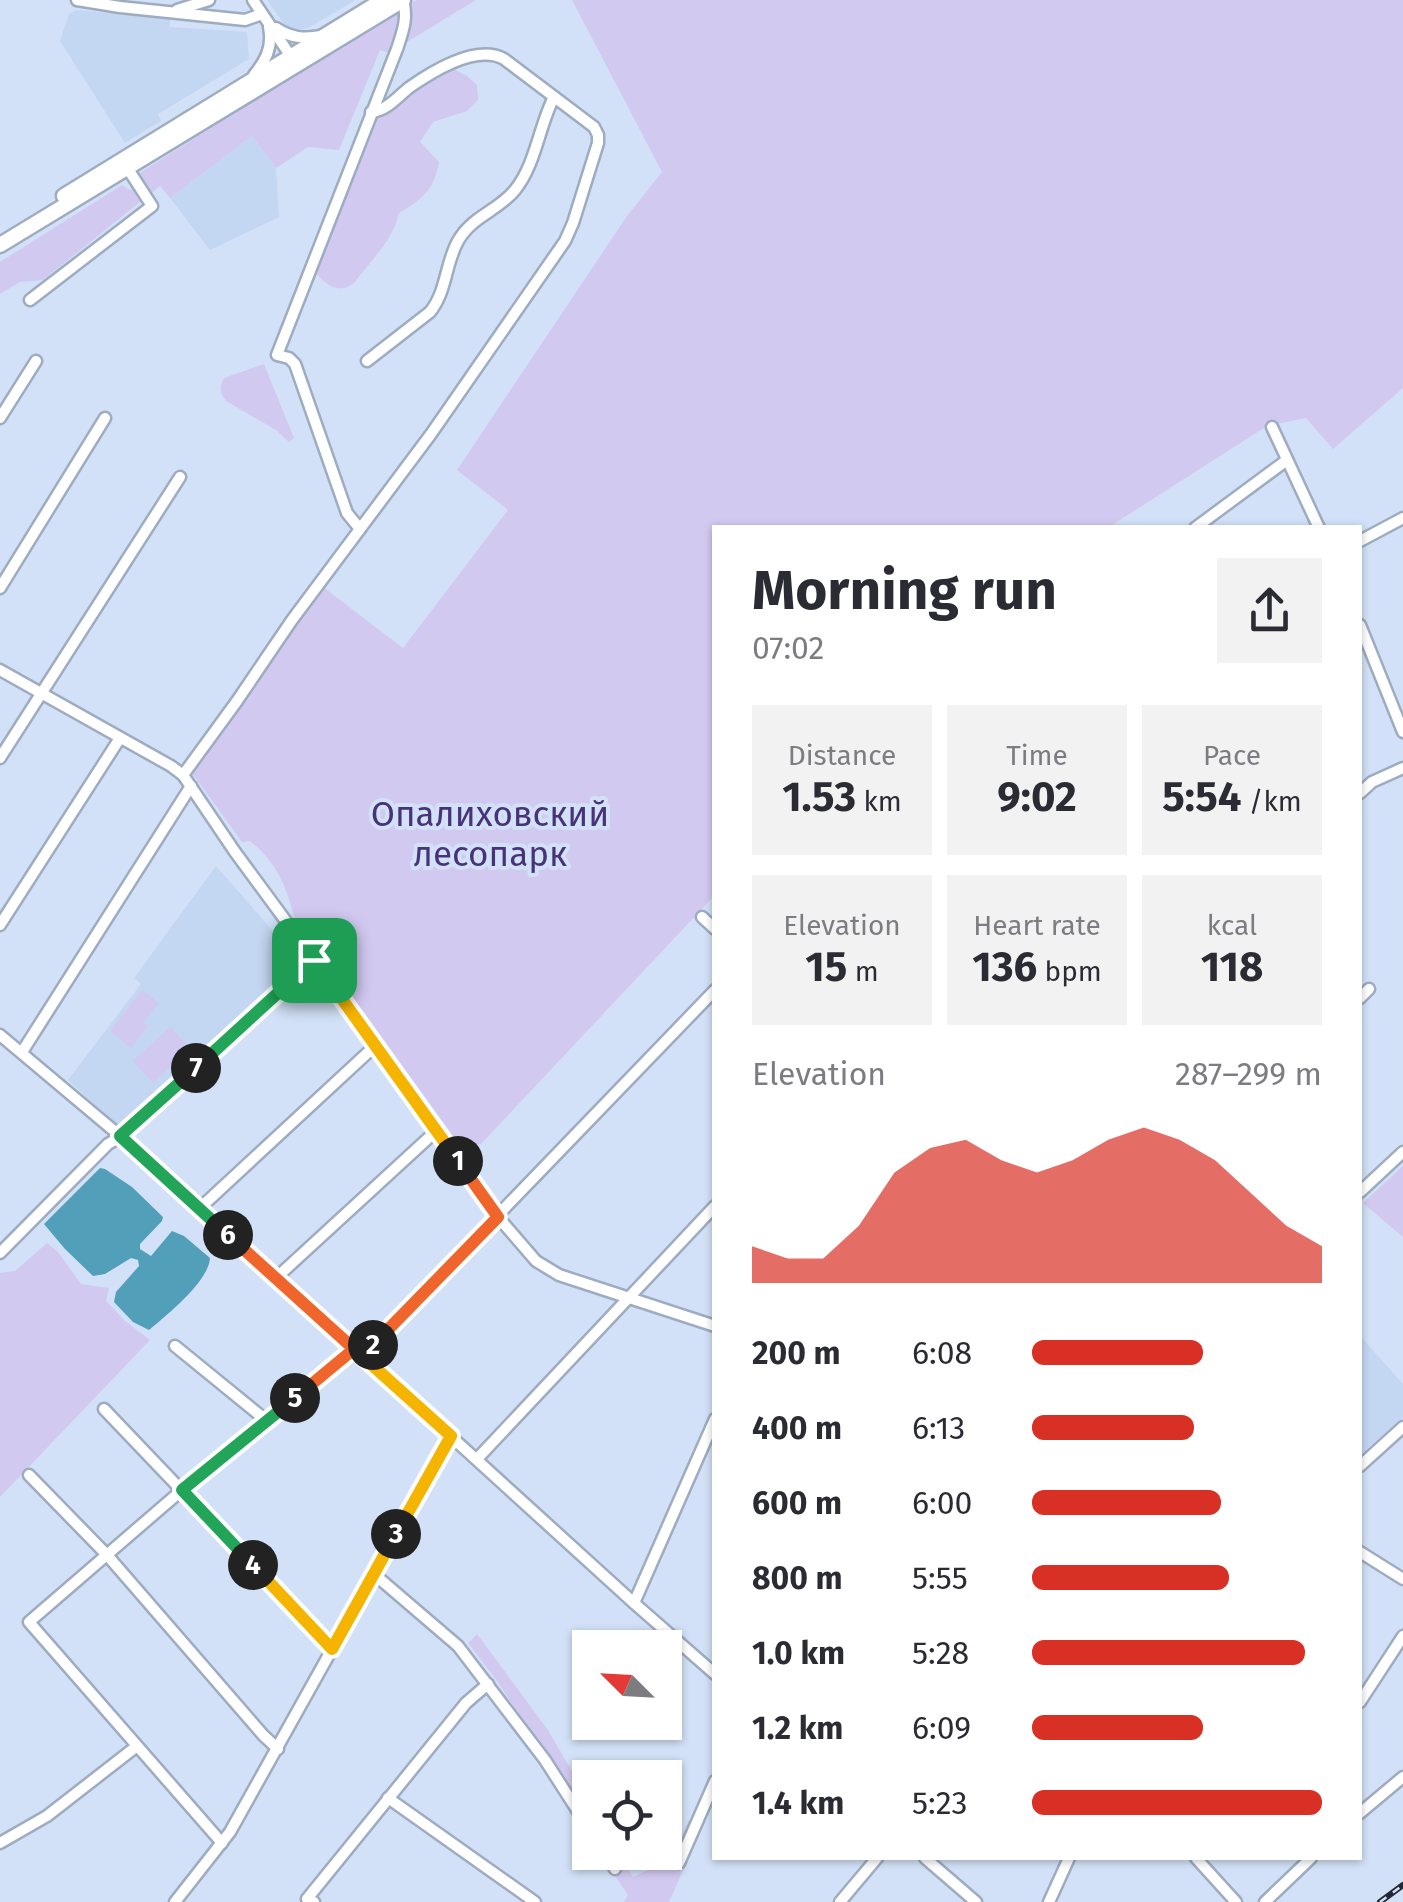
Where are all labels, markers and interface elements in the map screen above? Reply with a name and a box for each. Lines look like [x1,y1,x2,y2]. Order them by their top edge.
text: Morning run [752,558,1057,624]
button: share [1217,558,1322,663]
text: 07:02 [752,629,824,667]
text: Distance [788,739,896,772]
text: Time [1006,739,1068,772]
text: Pace [1203,739,1261,772]
text: 1.53 [782,772,856,822]
text: 9:02 [997,772,1077,822]
text: 5:54 [1162,772,1241,822]
text: km [856,785,902,818]
text: /km [1241,785,1302,818]
park label: Опалиховский лесопарк [371,793,609,875]
text: Elevation [783,909,901,942]
text: Heart rate [973,909,1101,942]
text: kcal [1207,909,1257,942]
pin [272,918,357,1003]
icon: arrive [287,933,342,988]
text: 15 [805,942,847,992]
text: 136 [972,942,1037,992]
text: 118 [1201,942,1263,992]
text: m [847,955,879,988]
text: bpm [1037,955,1102,988]
pin: 7 [171,1043,221,1093]
text: 7 [189,1051,203,1084]
text: Elevation [752,1055,886,1093]
text: 287–299 m [1175,1055,1322,1093]
pin: 1 [433,1136,483,1186]
text: 1 [452,1144,465,1177]
pin: 6 [203,1210,253,1260]
text: 6 [220,1218,236,1251]
pin: 2 [348,1320,398,1370]
text: 2 [366,1328,380,1361]
text: 200 m [752,1334,841,1372]
text: 6:08 [912,1334,972,1372]
pin: 5 [270,1373,320,1423]
text: 5 [287,1381,303,1414]
text: 400 m [752,1409,842,1447]
text: 6:13 [912,1409,965,1447]
text: 600 m [752,1484,842,1522]
text: 6:00 [912,1484,972,1522]
pin: 3 [371,1509,421,1559]
text: 3 [389,1517,403,1550]
pin: 4 [228,1540,278,1590]
text: 4 [245,1548,261,1581]
text: 800 m [752,1559,843,1597]
text: 5:55 [912,1559,968,1597]
north arrow [572,1630,682,1740]
map controls [572,1630,682,1870]
text: 1.0 km [752,1634,845,1672]
text: 5:28 [912,1634,969,1672]
text: 1.2 km [752,1709,843,1747]
text: 6:09 [912,1709,971,1747]
button: locate [572,1760,682,1870]
text: 1.4 km [752,1784,844,1822]
text: 5:23 [912,1784,967,1822]

